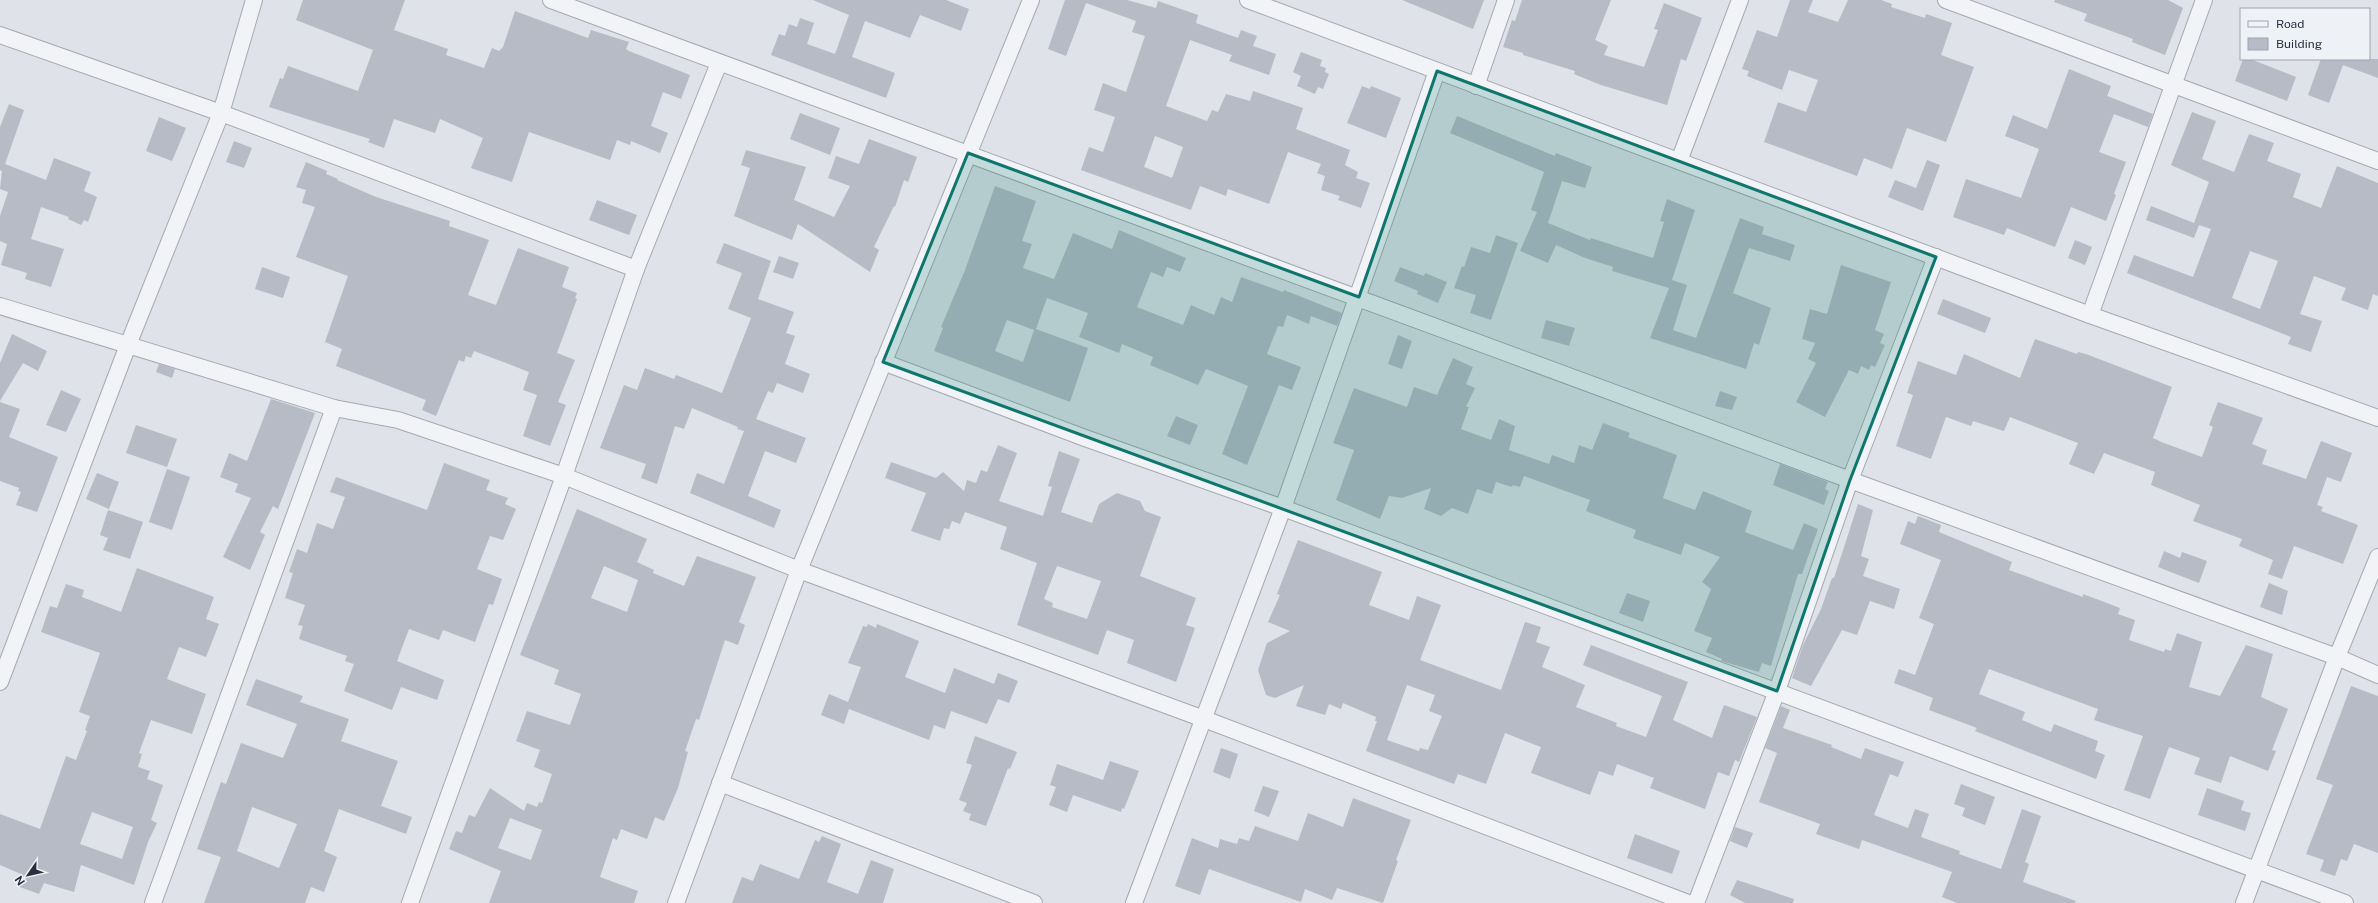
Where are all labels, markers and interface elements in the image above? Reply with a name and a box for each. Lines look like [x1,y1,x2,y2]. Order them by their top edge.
legend [2240,8,2370,60]
text: Road [2276,17,2304,31]
text: Building [2276,37,2322,51]
north arrow [8,855,48,895]
text: N [12,874,27,888]

